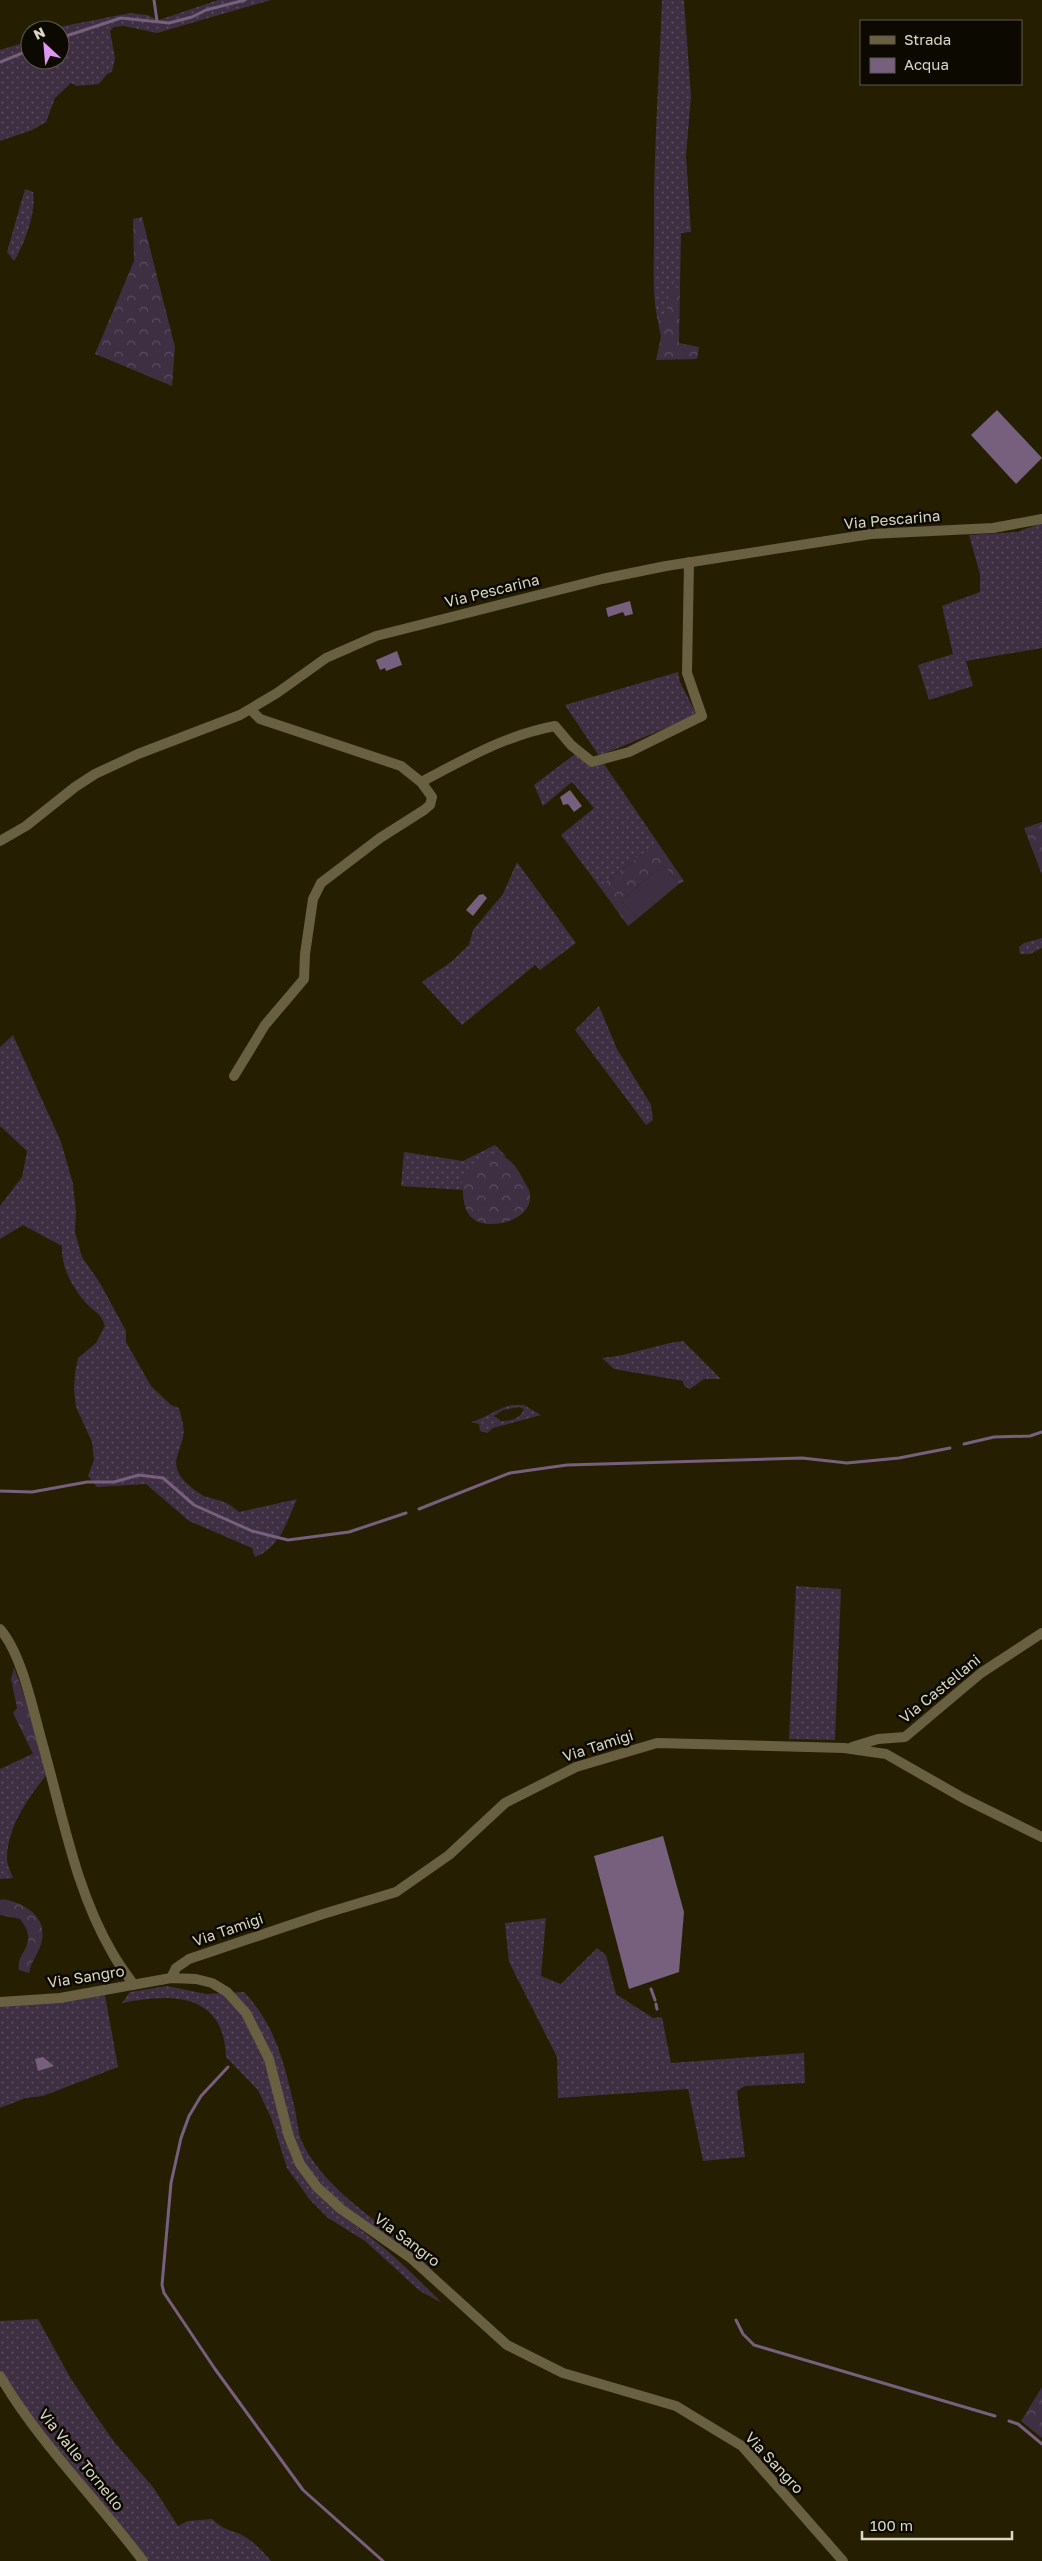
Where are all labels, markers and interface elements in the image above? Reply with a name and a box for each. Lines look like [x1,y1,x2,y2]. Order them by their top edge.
north arrow [20,20,70,70]
legend [860,20,1022,85]
text: N [31,23,48,43]
text: Strada [904,30,951,48]
text: Acqua [904,55,949,73]
street label: Via Pescarina [843,506,941,532]
street label: Via Pescarina [443,570,541,610]
street label: Via Castellani [895,1650,983,1726]
street label: Via Tamigi [560,1725,635,1765]
street label: Via Tamigi [190,1909,265,1949]
street label: Via Sangro [46,1961,126,1991]
street label: Via Sangro [371,2209,444,2270]
street label: Via Valle Tornello [35,2405,128,2514]
street label: Via Sangro [742,2428,808,2497]
scale bar [862,2508,1012,2540]
text: 100 m [870,2516,913,2534]

